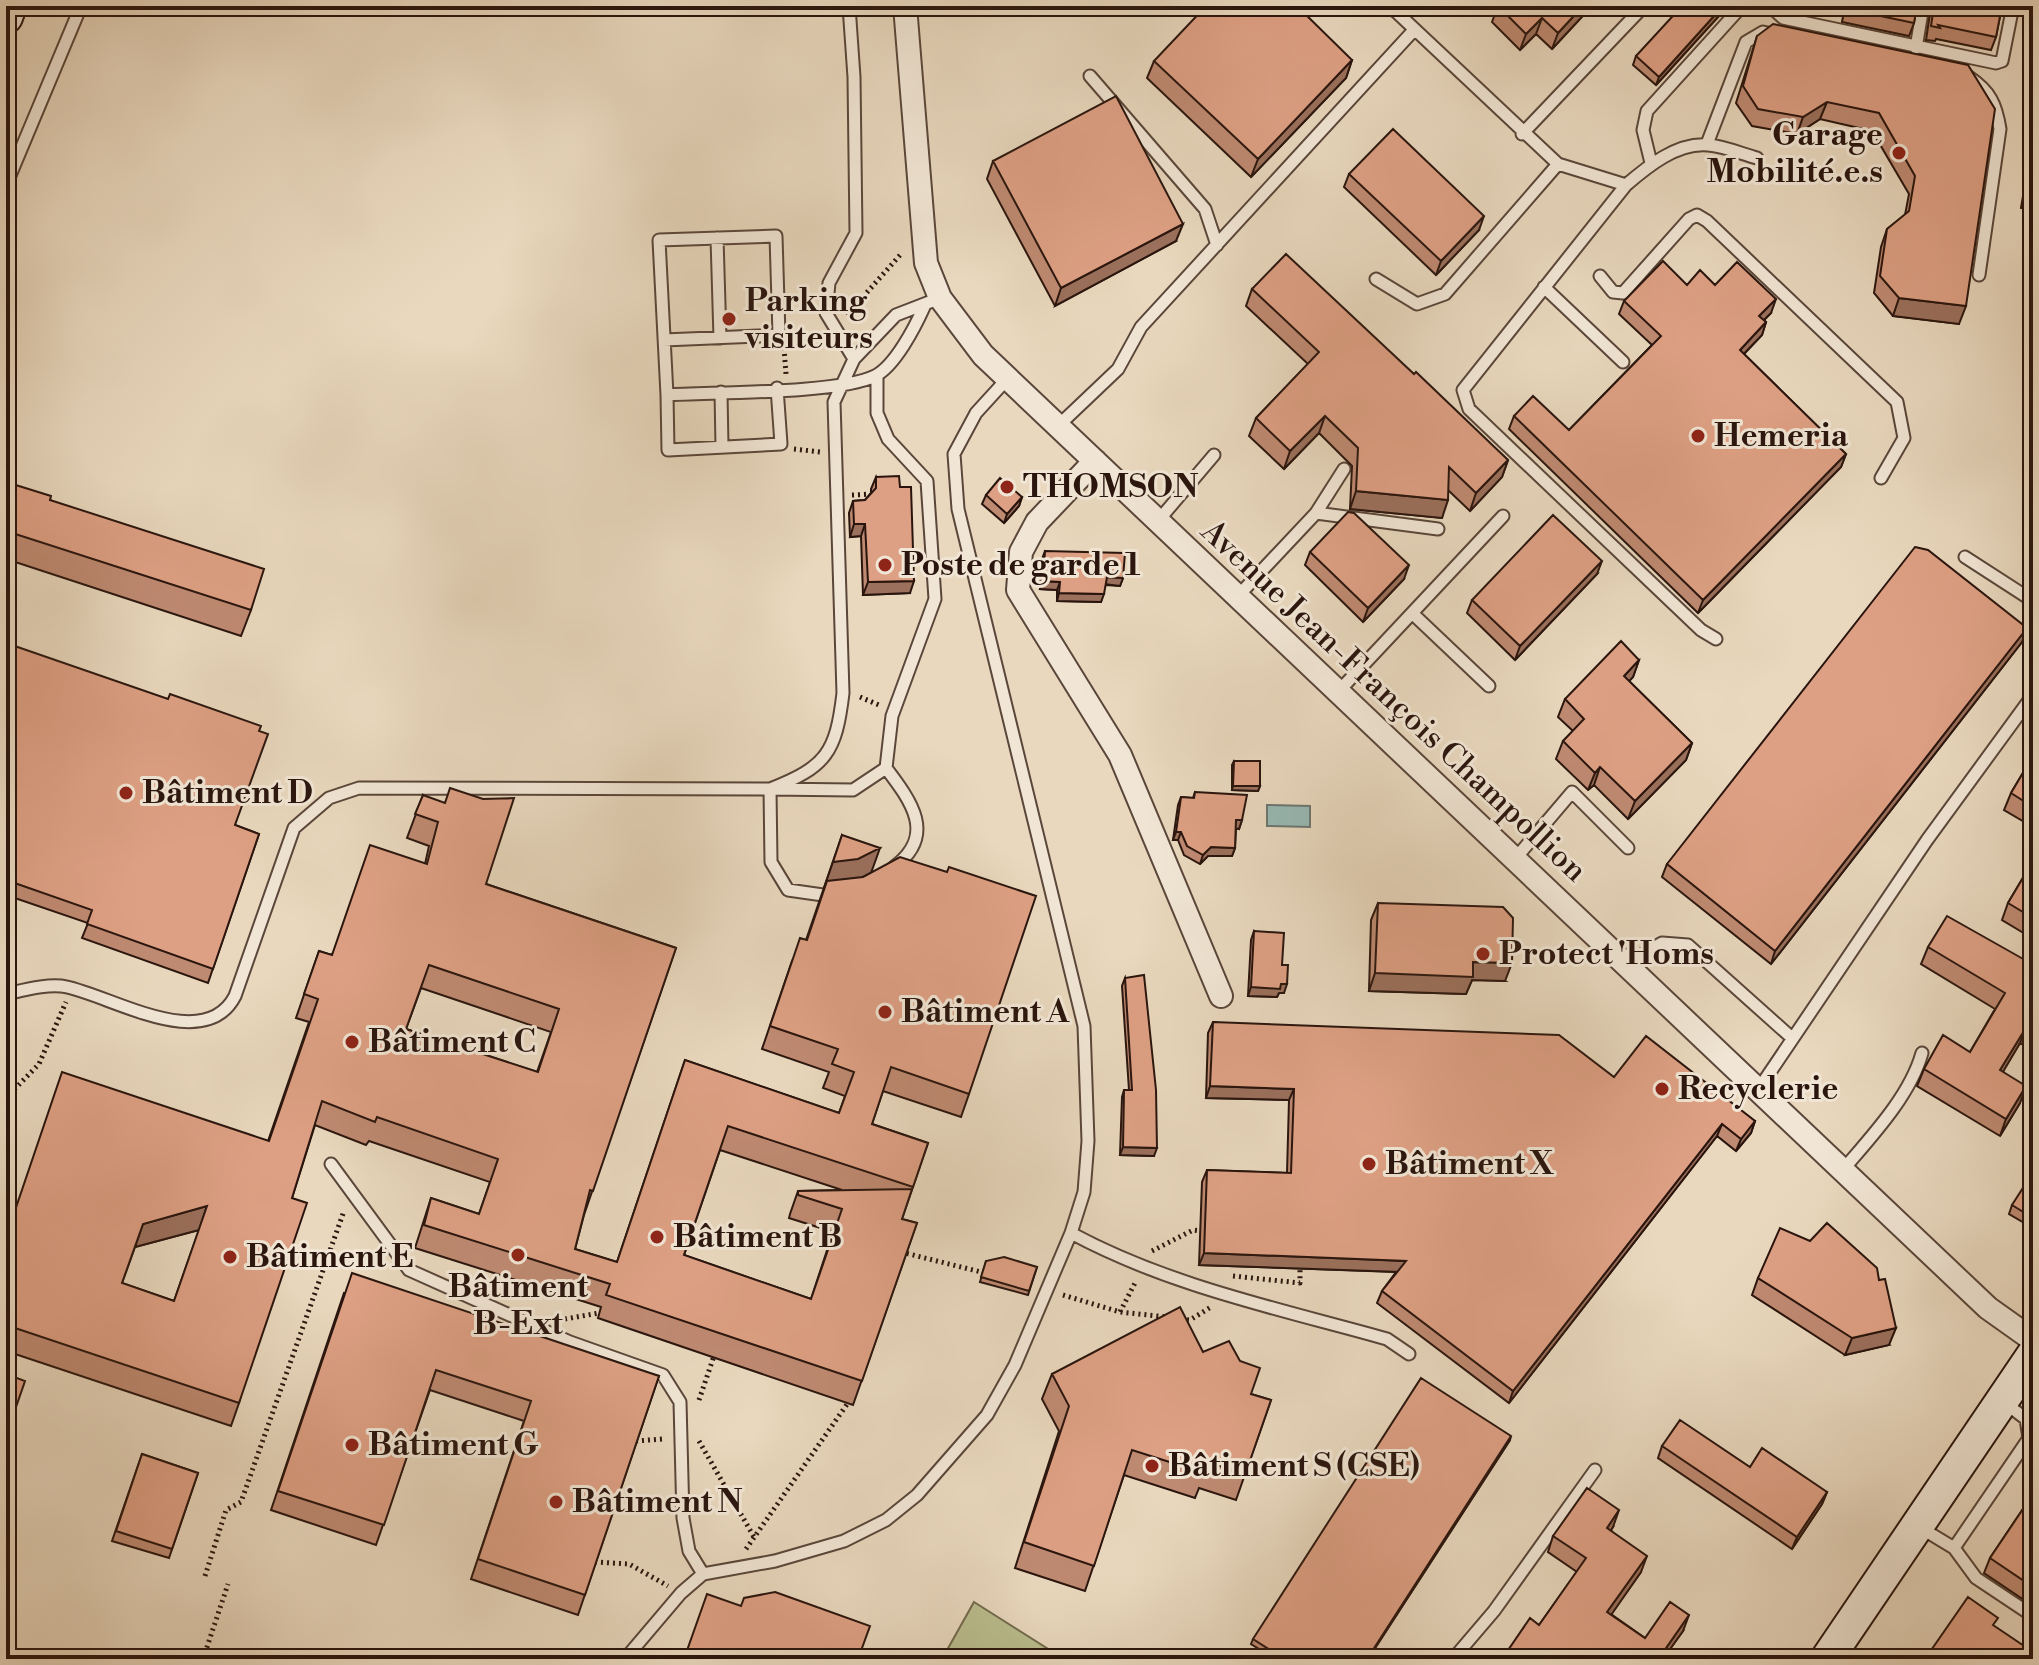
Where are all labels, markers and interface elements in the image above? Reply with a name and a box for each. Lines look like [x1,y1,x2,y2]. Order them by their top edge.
place label: Garage Mobilité.e.s [1706,115,1883,192]
marker: Garage Mobilité.e.s [1890,144,1908,162]
place label: Parking visiteurs [744,281,873,358]
marker: Parking visiteurs [720,310,738,328]
place label: Hemeria [1714,416,1849,456]
marker: Hemeria [1689,427,1707,445]
place label: THOMSON [1023,467,1198,507]
marker: THOMSON [998,478,1016,496]
street label: Avenue Jean-François Champollion [1192,511,1595,891]
place label: Poste de garde 1 [901,545,1141,585]
marker: Poste de garde 1 [876,556,894,574]
place label: Bâtiment D [142,773,313,813]
marker: Bâtiment D [117,784,135,802]
place label: Protect 'Homs [1499,934,1714,974]
marker: Protect 'Homs [1474,945,1492,963]
place label: Bâtiment A [901,992,1070,1032]
marker: Bâtiment A [876,1003,894,1021]
place label: Bâtiment C [368,1022,536,1062]
marker: Bâtiment C [343,1033,361,1051]
place label: Recyclerie [1678,1069,1838,1109]
marker: Recyclerie [1653,1080,1671,1098]
place label: Bâtiment X [1385,1144,1554,1184]
marker: Bâtiment X [1360,1155,1378,1173]
place label: Bâtiment B [673,1217,842,1257]
marker: Bâtiment B [648,1228,666,1246]
place label: Bâtiment E [246,1237,414,1277]
marker: Bâtiment B-Ext [509,1246,527,1264]
marker: Bâtiment E [221,1248,239,1266]
place label: Bâtiment B-Ext [448,1267,589,1344]
place label: Bâtiment G [368,1425,539,1465]
marker: Bâtiment G [343,1436,361,1454]
place label: Bâtiment S (CSE) [1168,1446,1420,1486]
marker: Bâtiment S (CSE) [1143,1457,1161,1475]
place label: Bâtiment N [572,1482,743,1522]
marker: Bâtiment N [547,1493,565,1511]

